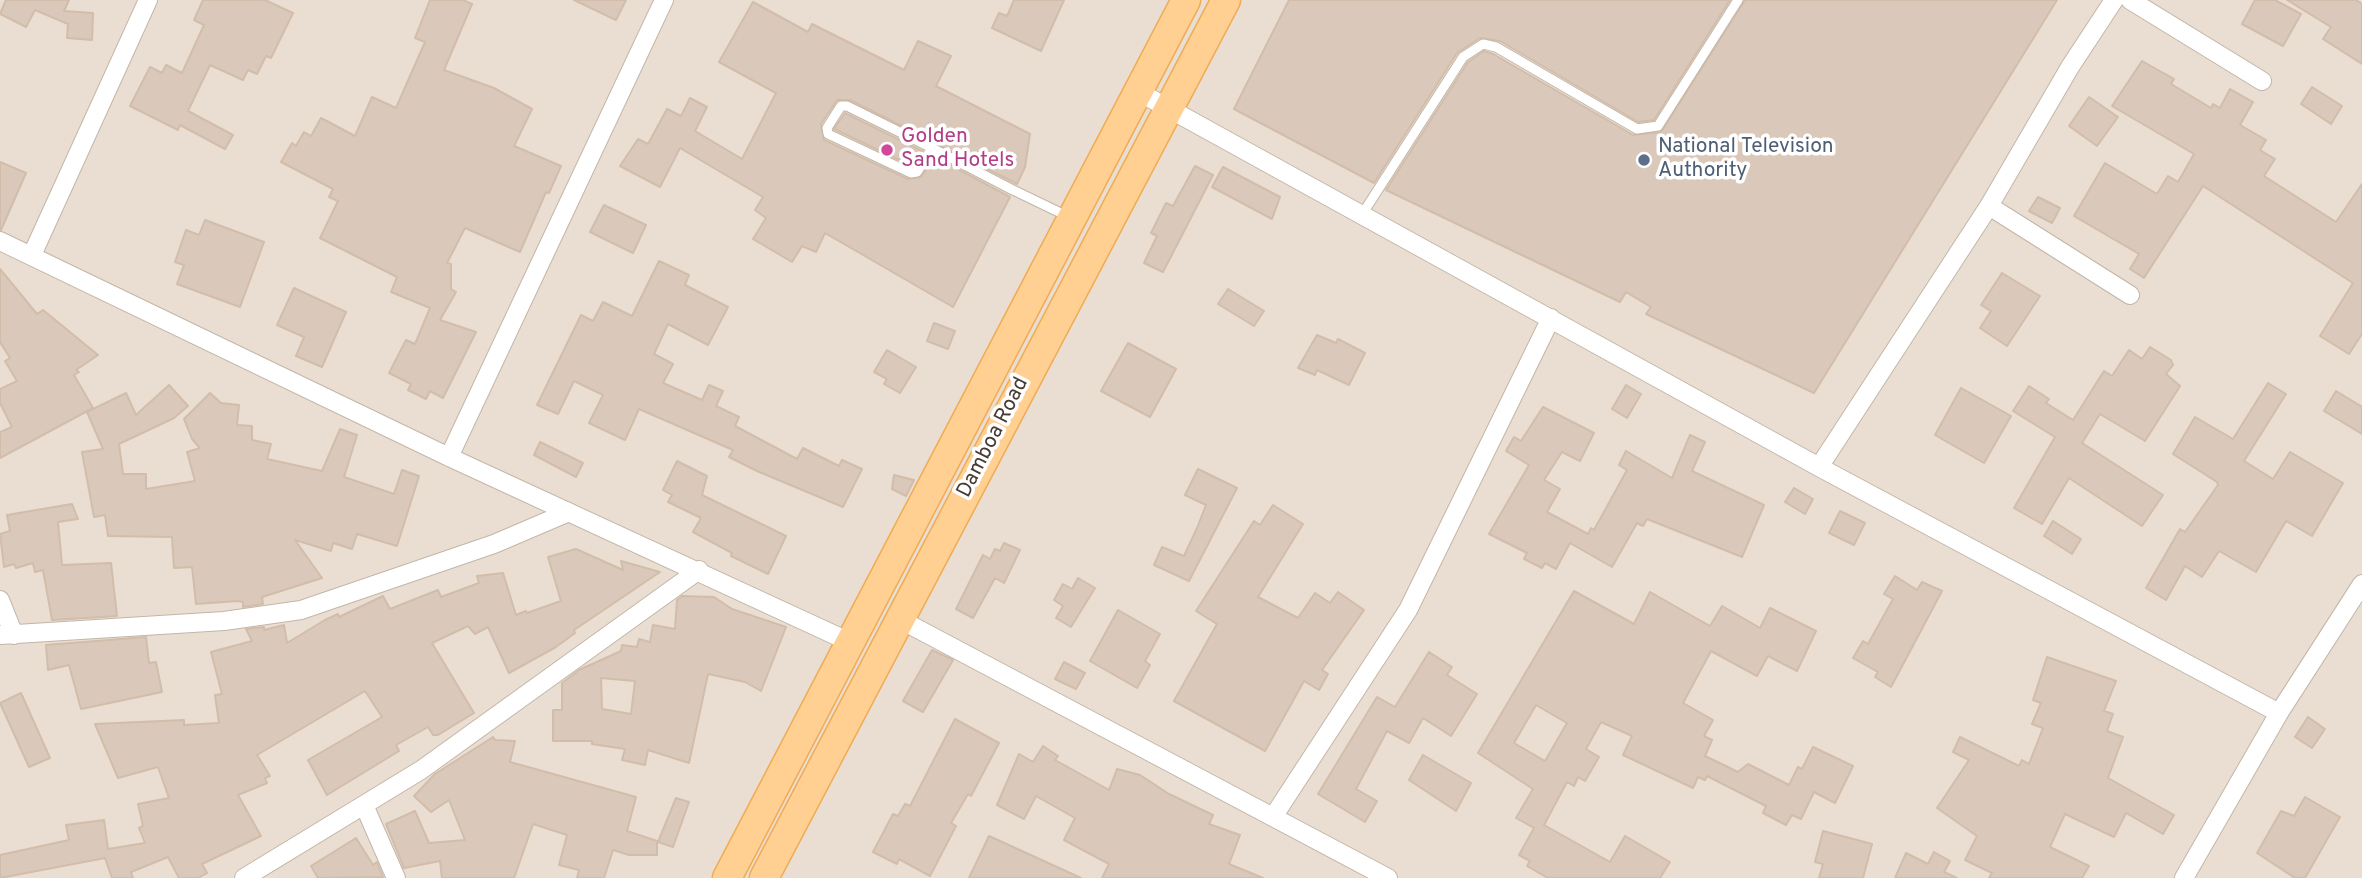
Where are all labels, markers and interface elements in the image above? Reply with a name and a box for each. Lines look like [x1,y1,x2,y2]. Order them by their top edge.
place label: Golden Sand Hotels [901,125,1014,175]
place label: National Television Authority [1658,135,1834,185]
marker: Golden Sand Hotels [879,142,895,158]
marker: National Television Authority [1636,152,1652,168]
street label: Damboa Road [953,374,1035,502]

